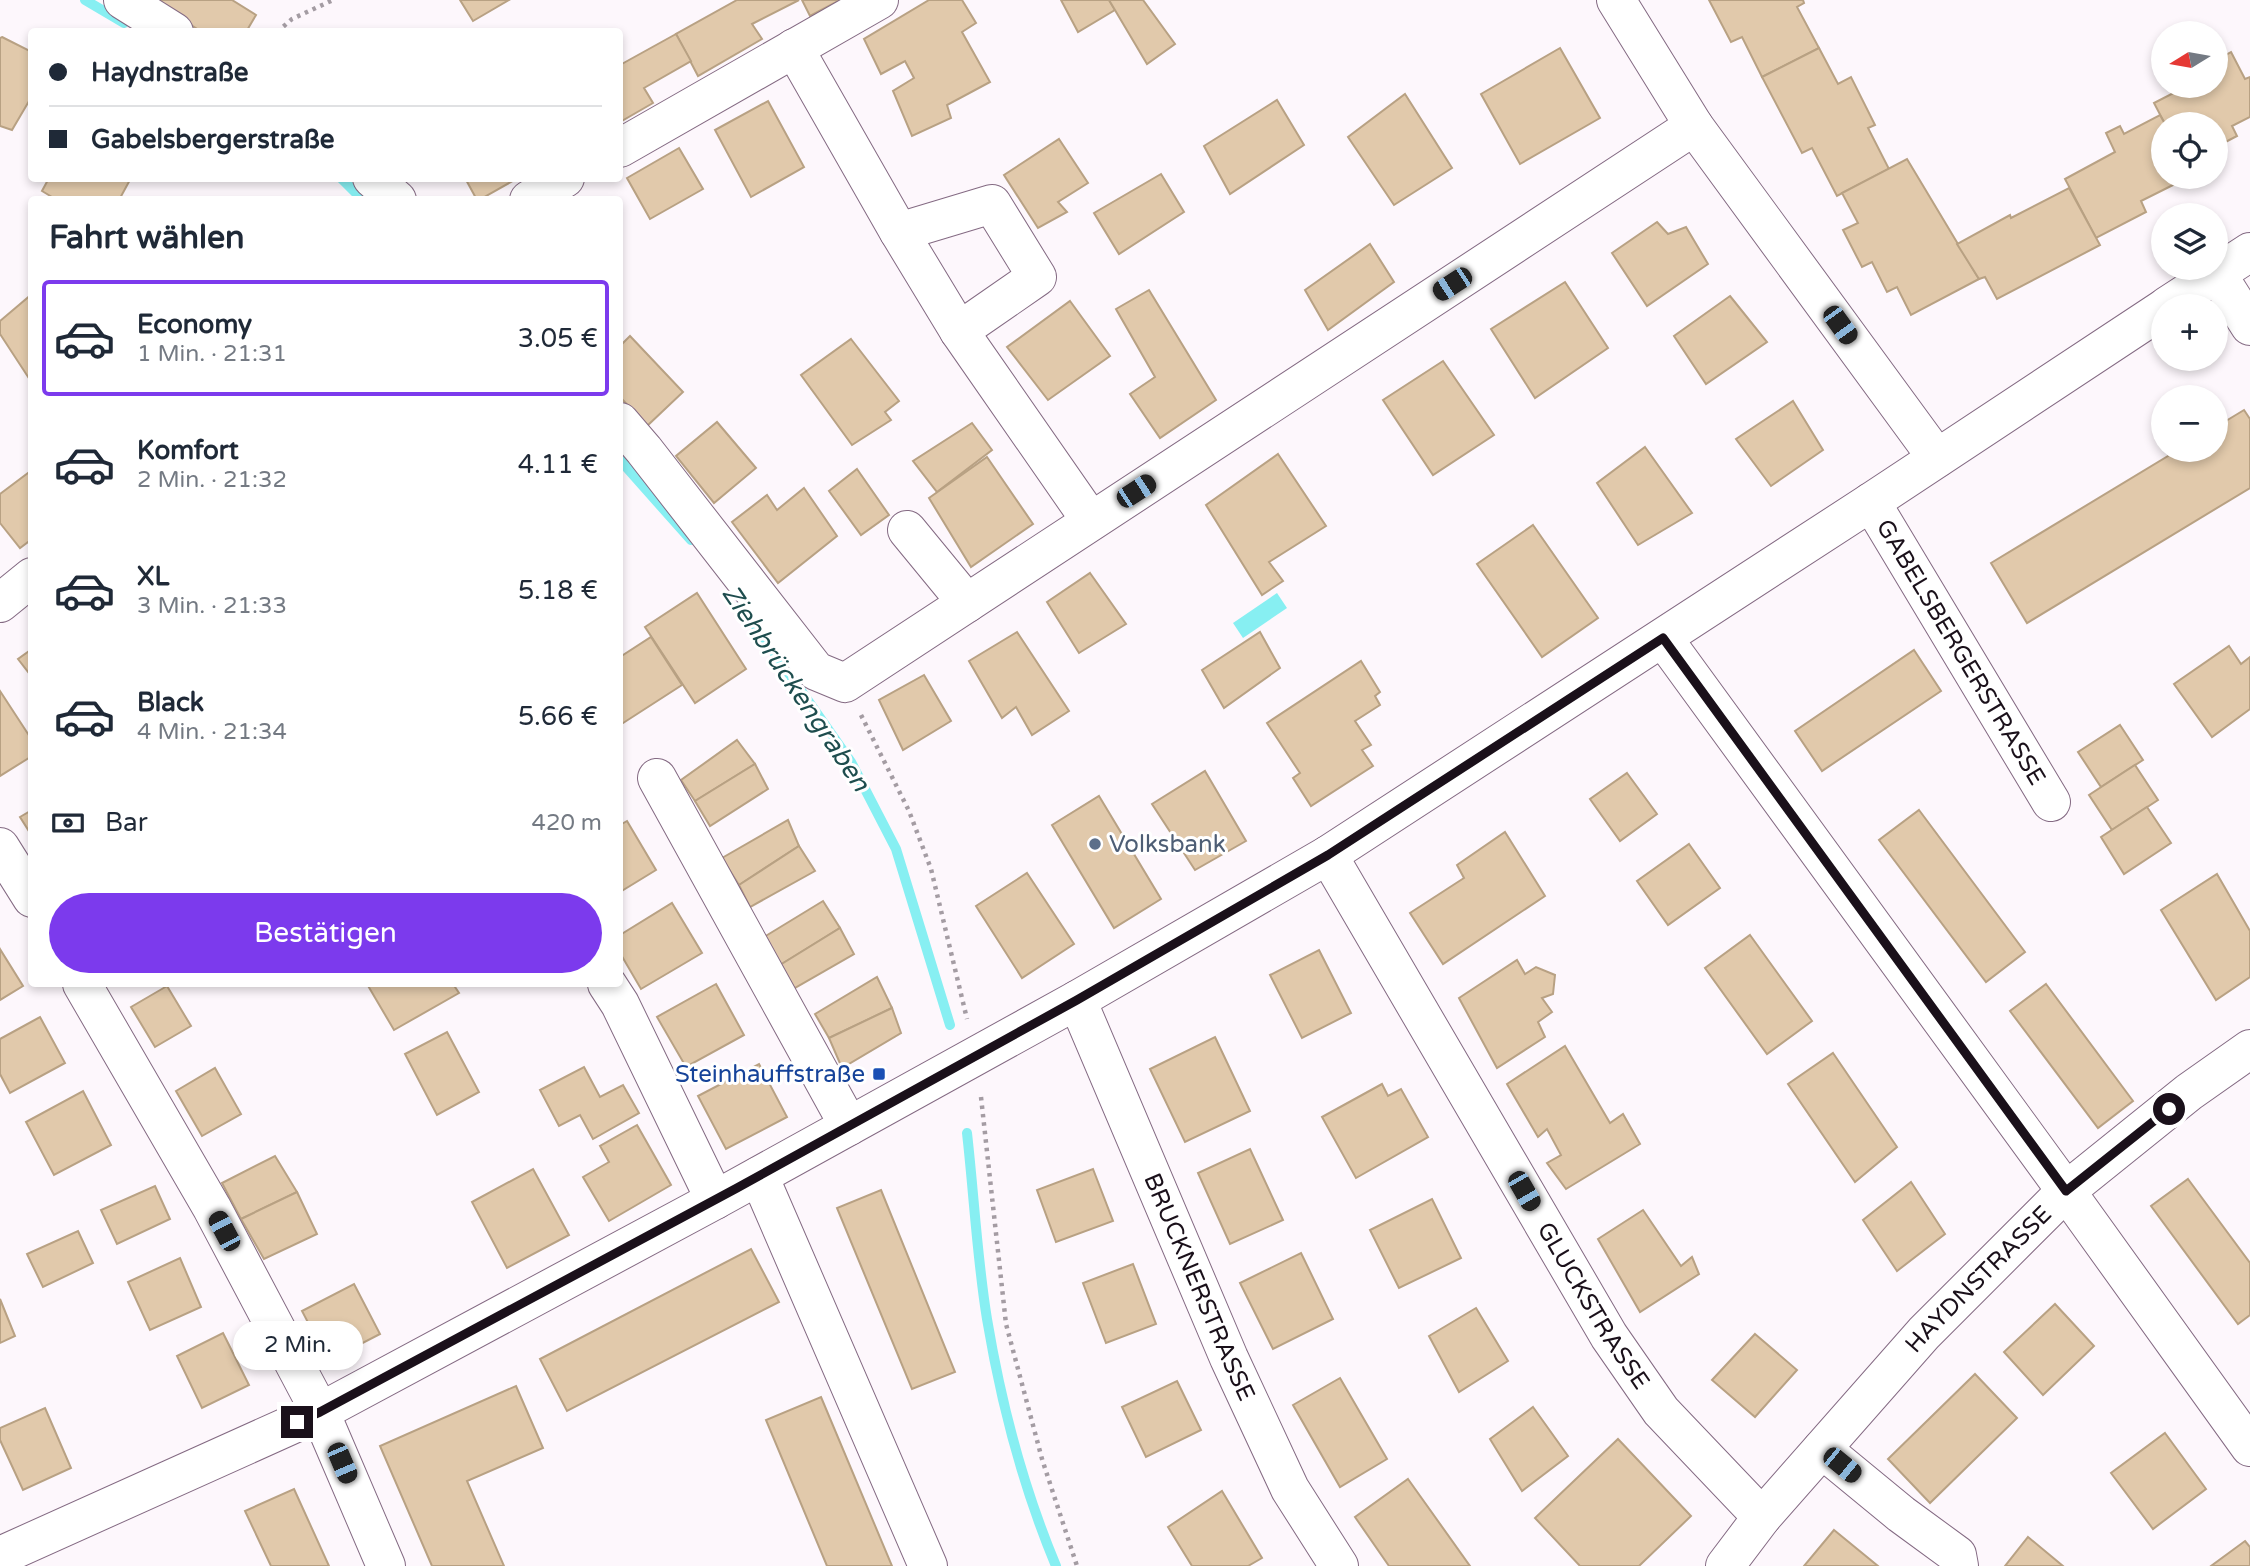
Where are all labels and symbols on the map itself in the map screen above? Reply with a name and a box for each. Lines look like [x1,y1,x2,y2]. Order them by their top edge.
north arrow [2151,21,2228,98]
car [1429,264,1476,304]
car [1820,302,1861,348]
car [1113,471,1160,511]
street label: GABELSBERGERSTRASSE [1870,514,2052,790]
water label: Ziehbrückengraben [715,579,877,798]
place label: Volksbank [1109,830,1226,859]
marker: Volksbank [1087,836,1103,852]
place label: Steinhauffstraße [675,1060,865,1089]
marker: Steinhauffstraße [871,1066,887,1082]
route start [2153,1093,2185,1125]
car [1505,1168,1544,1214]
street label: BRUCKNERSTRASSE [1138,1169,1261,1405]
street label: HAYDNSTRASSE [1899,1200,2057,1359]
car [205,1208,244,1254]
street label: GLUCKSTRASSE [1531,1217,1656,1395]
callout: 2 Min. [232,1320,362,1370]
route end [281,1406,313,1438]
car [325,1440,360,1486]
car [1820,1444,1865,1486]

